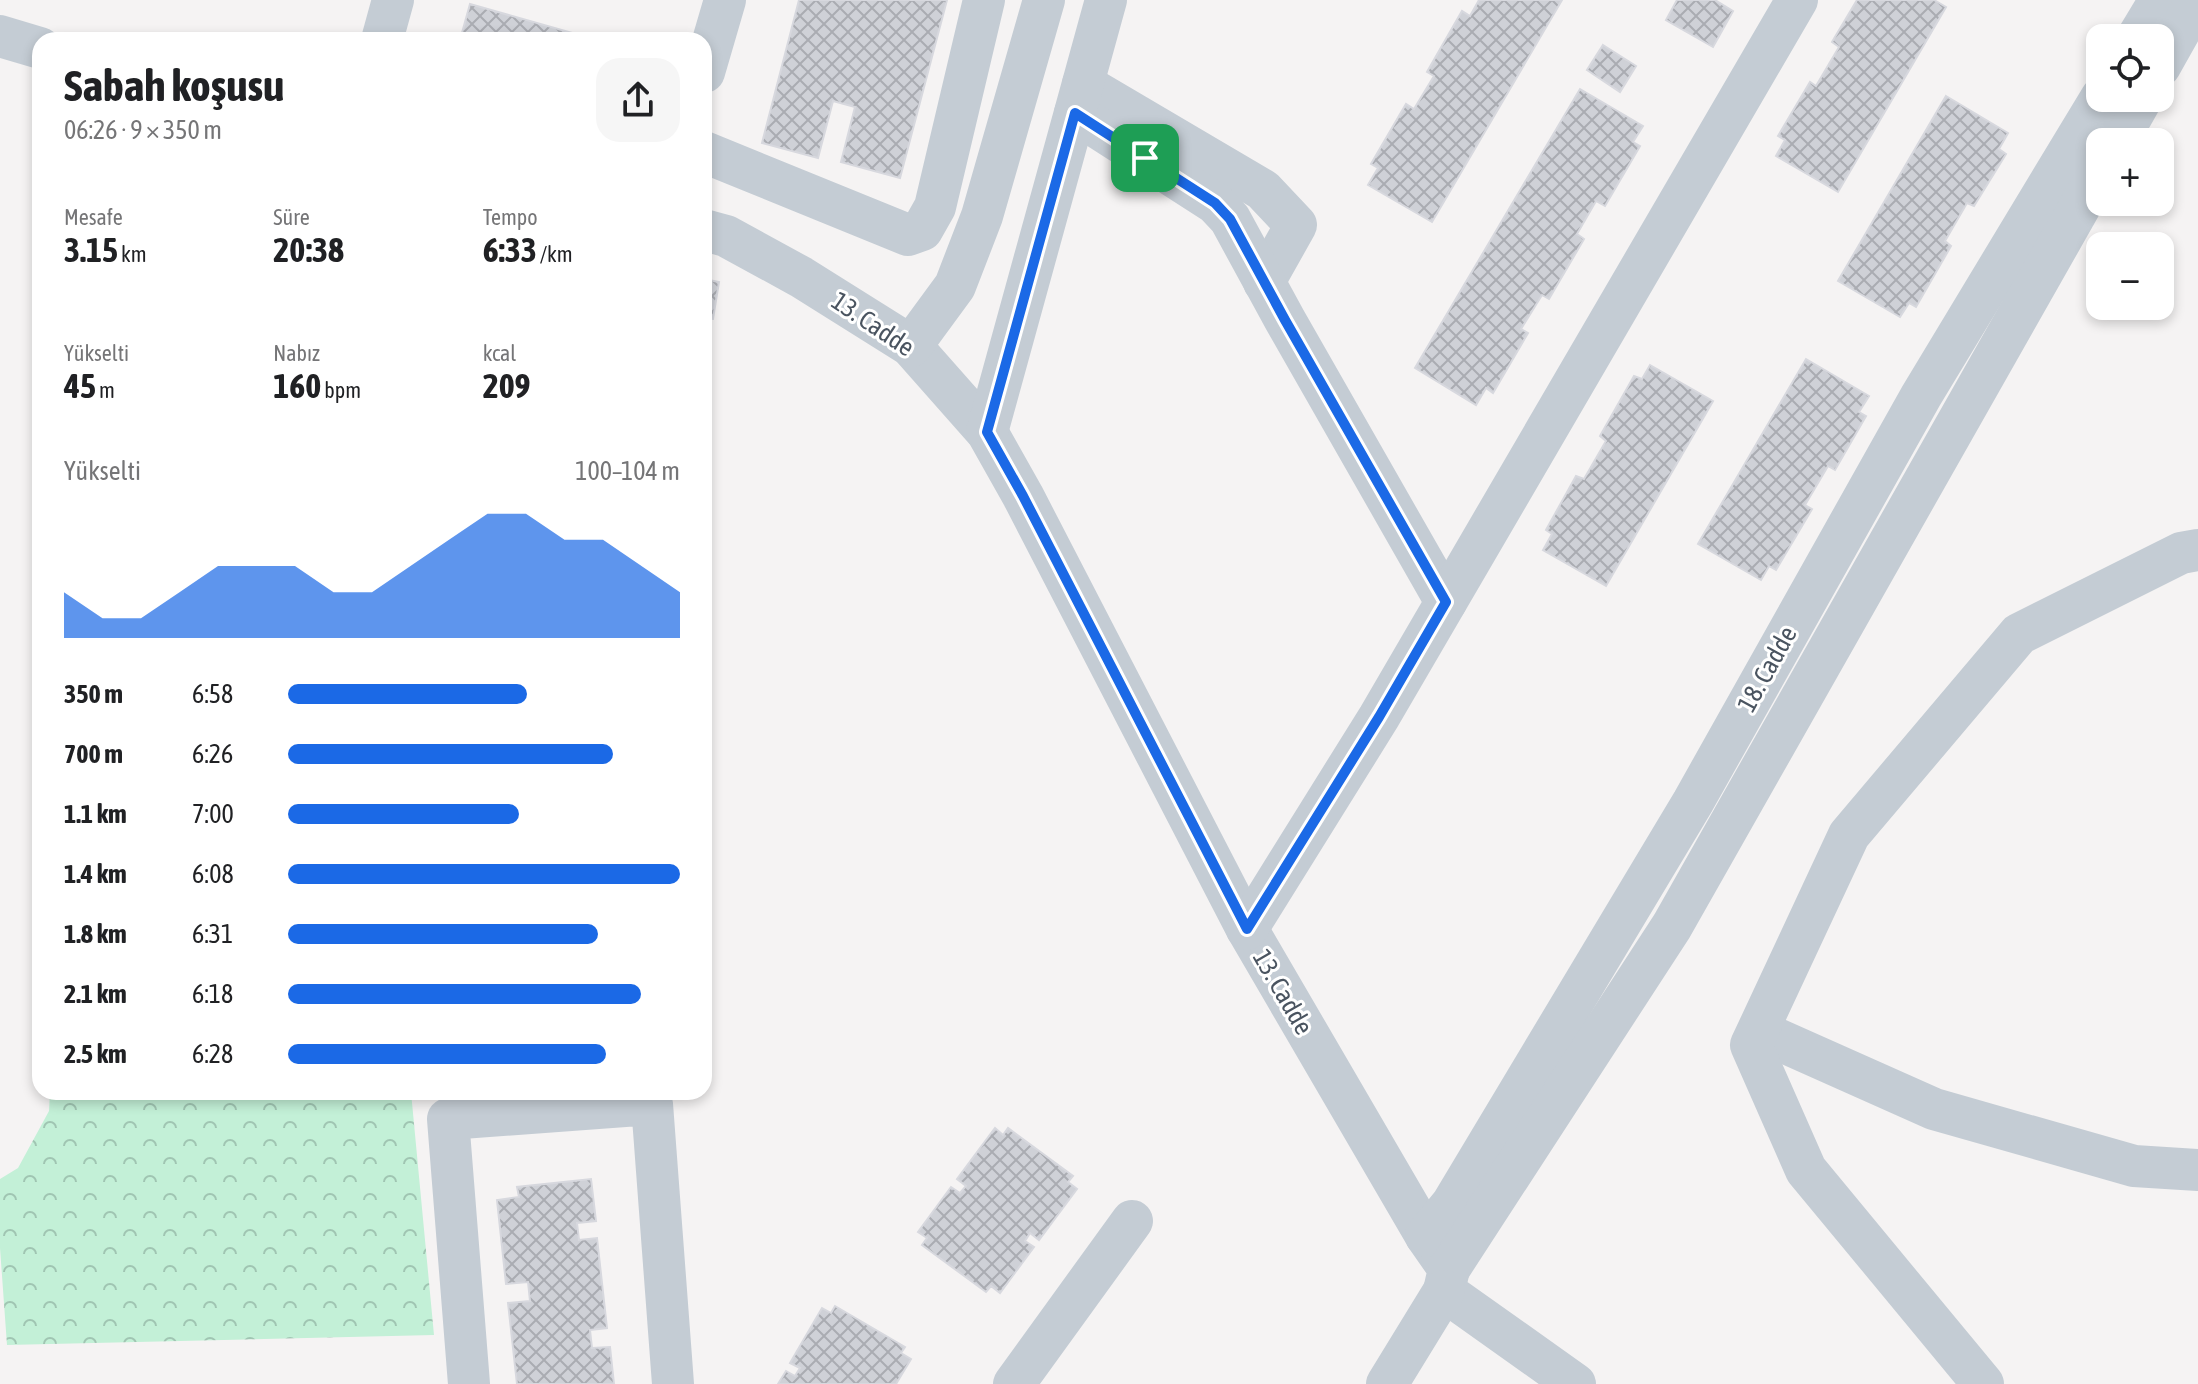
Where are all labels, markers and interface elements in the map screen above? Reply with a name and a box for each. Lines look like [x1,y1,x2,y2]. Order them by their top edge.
map controls [2086,24,2174,320]
button: locate [2086,24,2174,112]
button: share [596,58,680,142]
text: Sabah koşusu [64,60,284,110]
text: 06:26 · 9 × 350 m [64,115,222,145]
pin [1111,124,1179,192]
button: + [2086,128,2174,216]
icon: arrive [1123,136,1167,180]
text: Mesafe [64,204,123,230]
text: Süre [273,204,310,230]
text: Tempo [483,204,538,230]
text: 3.15 [64,230,118,269]
text: 20:38 [273,230,344,269]
text: 6:33 [483,230,537,269]
button: − [2086,232,2174,320]
text: km [118,241,147,267]
text: /km [537,241,573,267]
street label: 13. Cadde [826,286,920,362]
text: Yükselti [64,340,129,366]
text: Nabız [273,340,320,366]
text: kcal [483,340,516,366]
text: 45 [64,366,96,405]
text: 160 [273,366,321,405]
text: 209 [483,366,531,405]
text: m [96,377,115,403]
text: bpm [321,377,361,403]
text: Yükselti [64,456,141,486]
text: 100–104 m [575,456,680,486]
street label: 18. Cadde [1731,621,1803,717]
text: 350 m [64,679,123,709]
text: 6:58 [192,679,233,709]
text: 700 m [64,739,123,769]
text: 6:26 [192,739,233,769]
text: 1.1 km [64,799,127,829]
text: 7:00 [192,799,234,829]
text: 1.4 km [64,859,127,889]
text: 6:08 [192,859,234,889]
text: 1.8 km [64,919,127,949]
text: 6:31 [192,919,233,949]
street label: 13. Cadde [1247,944,1319,1040]
text: 2.1 km [64,979,127,1009]
text: 6:18 [192,979,233,1009]
text: 2.5 km [64,1039,127,1069]
text: 6:28 [192,1039,233,1069]

